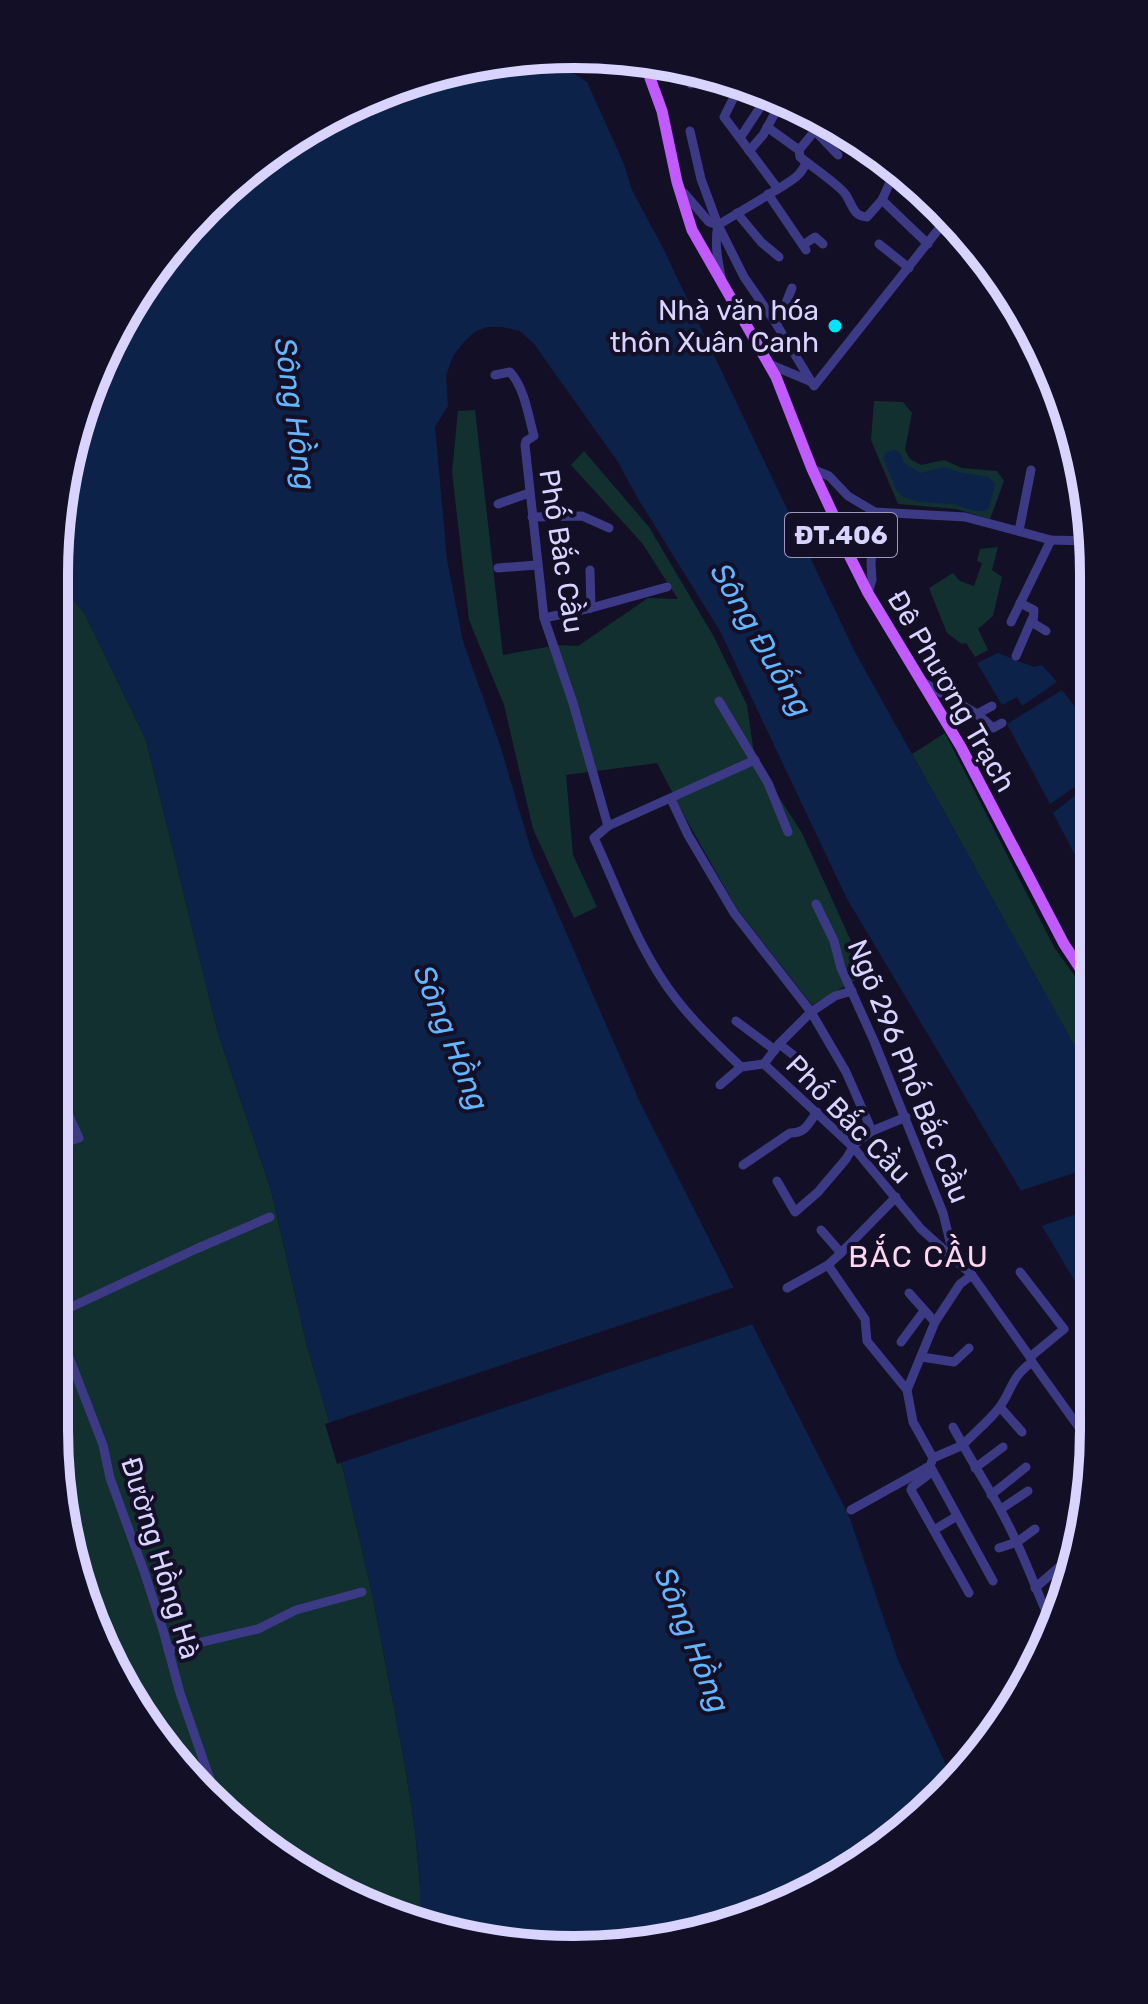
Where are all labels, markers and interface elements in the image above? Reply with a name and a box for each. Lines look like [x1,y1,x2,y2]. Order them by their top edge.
place label: Nhà văn hóa thôn Xuân Canh [610,294,819,359]
marker: Nhà văn hóa thôn Xuân Canh [826,317,844,335]
water label: Sông Hồng [266,335,324,493]
street label: Phố Bắc Cầu [532,467,592,635]
road number: ĐT.406 [785,513,897,557]
water label: Sông Đuống [703,557,820,723]
street label: Đê Phương Trạch [881,585,1023,798]
street label: Ngõ 296 Phố Bắc Cầu [841,934,977,1208]
water label: Sông Hồng [405,960,497,1116]
street label: Phố Bắc Cầu [779,1048,919,1190]
district label: BẮC CẦU [848,1234,990,1275]
street label: Đường Hồng Hà [114,1453,208,1663]
water label: Sông Hồng [646,1562,738,1718]

